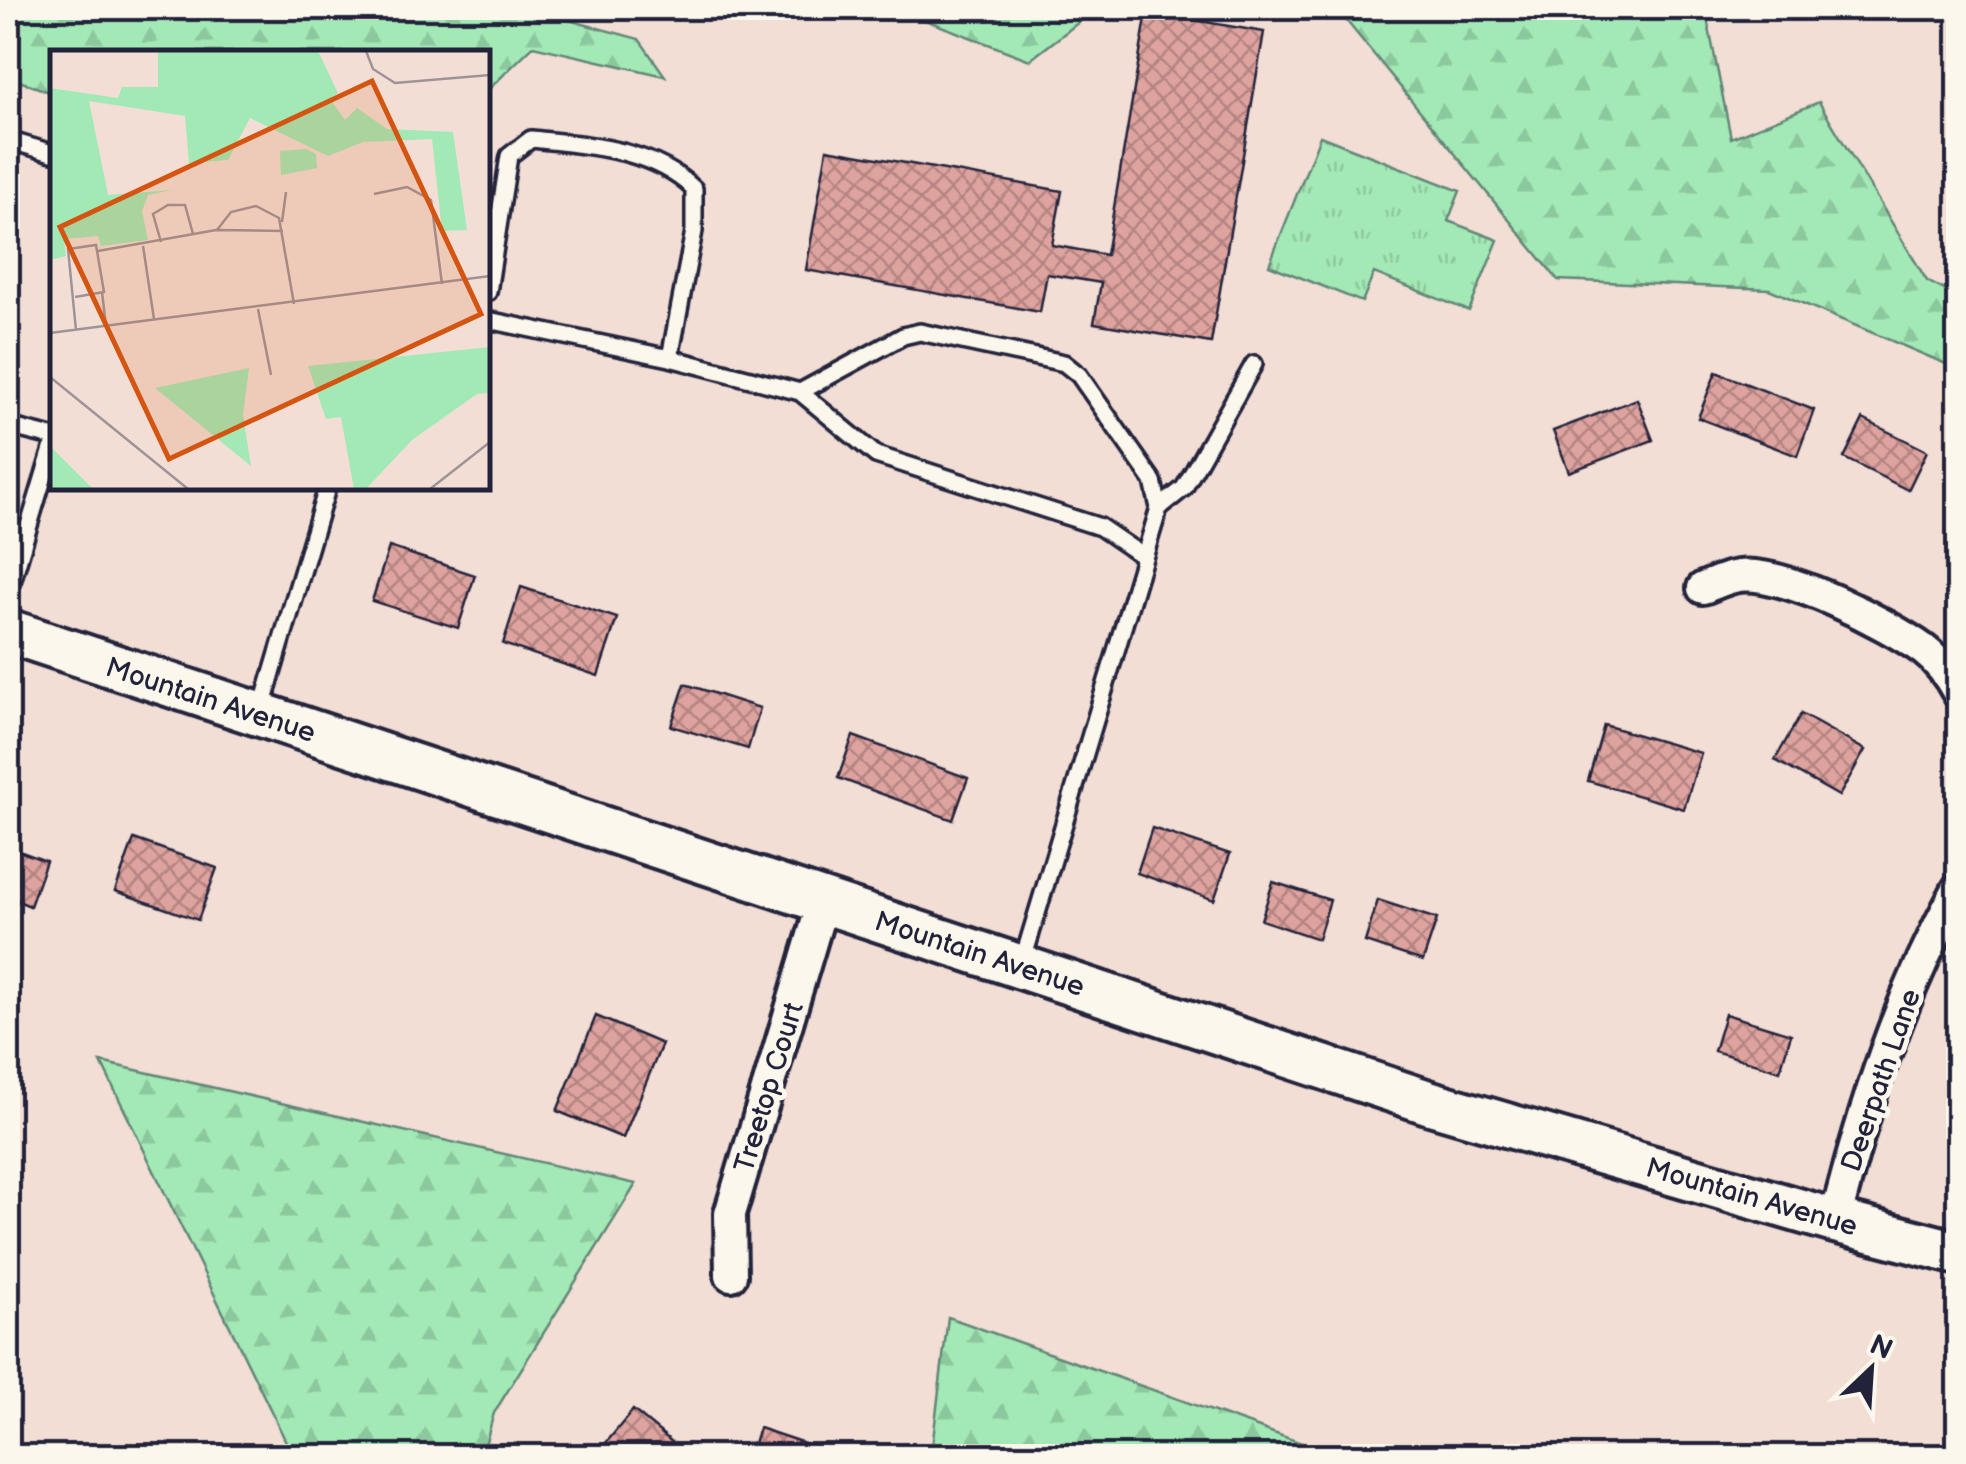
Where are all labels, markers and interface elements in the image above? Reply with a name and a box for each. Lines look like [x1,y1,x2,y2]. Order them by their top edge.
inset map [50,50,490,490]
street label: Mountain Avenue [101,651,320,750]
street label: Mountain Avenue [870,905,1089,1004]
street label: Deerpath Lane [1835,985,1928,1176]
street label: Treetop Court [728,998,811,1176]
street label: Mountain Avenue [1642,1151,1861,1243]
north arrow [1821,1319,1921,1419]
text: N [1864,1328,1897,1367]

